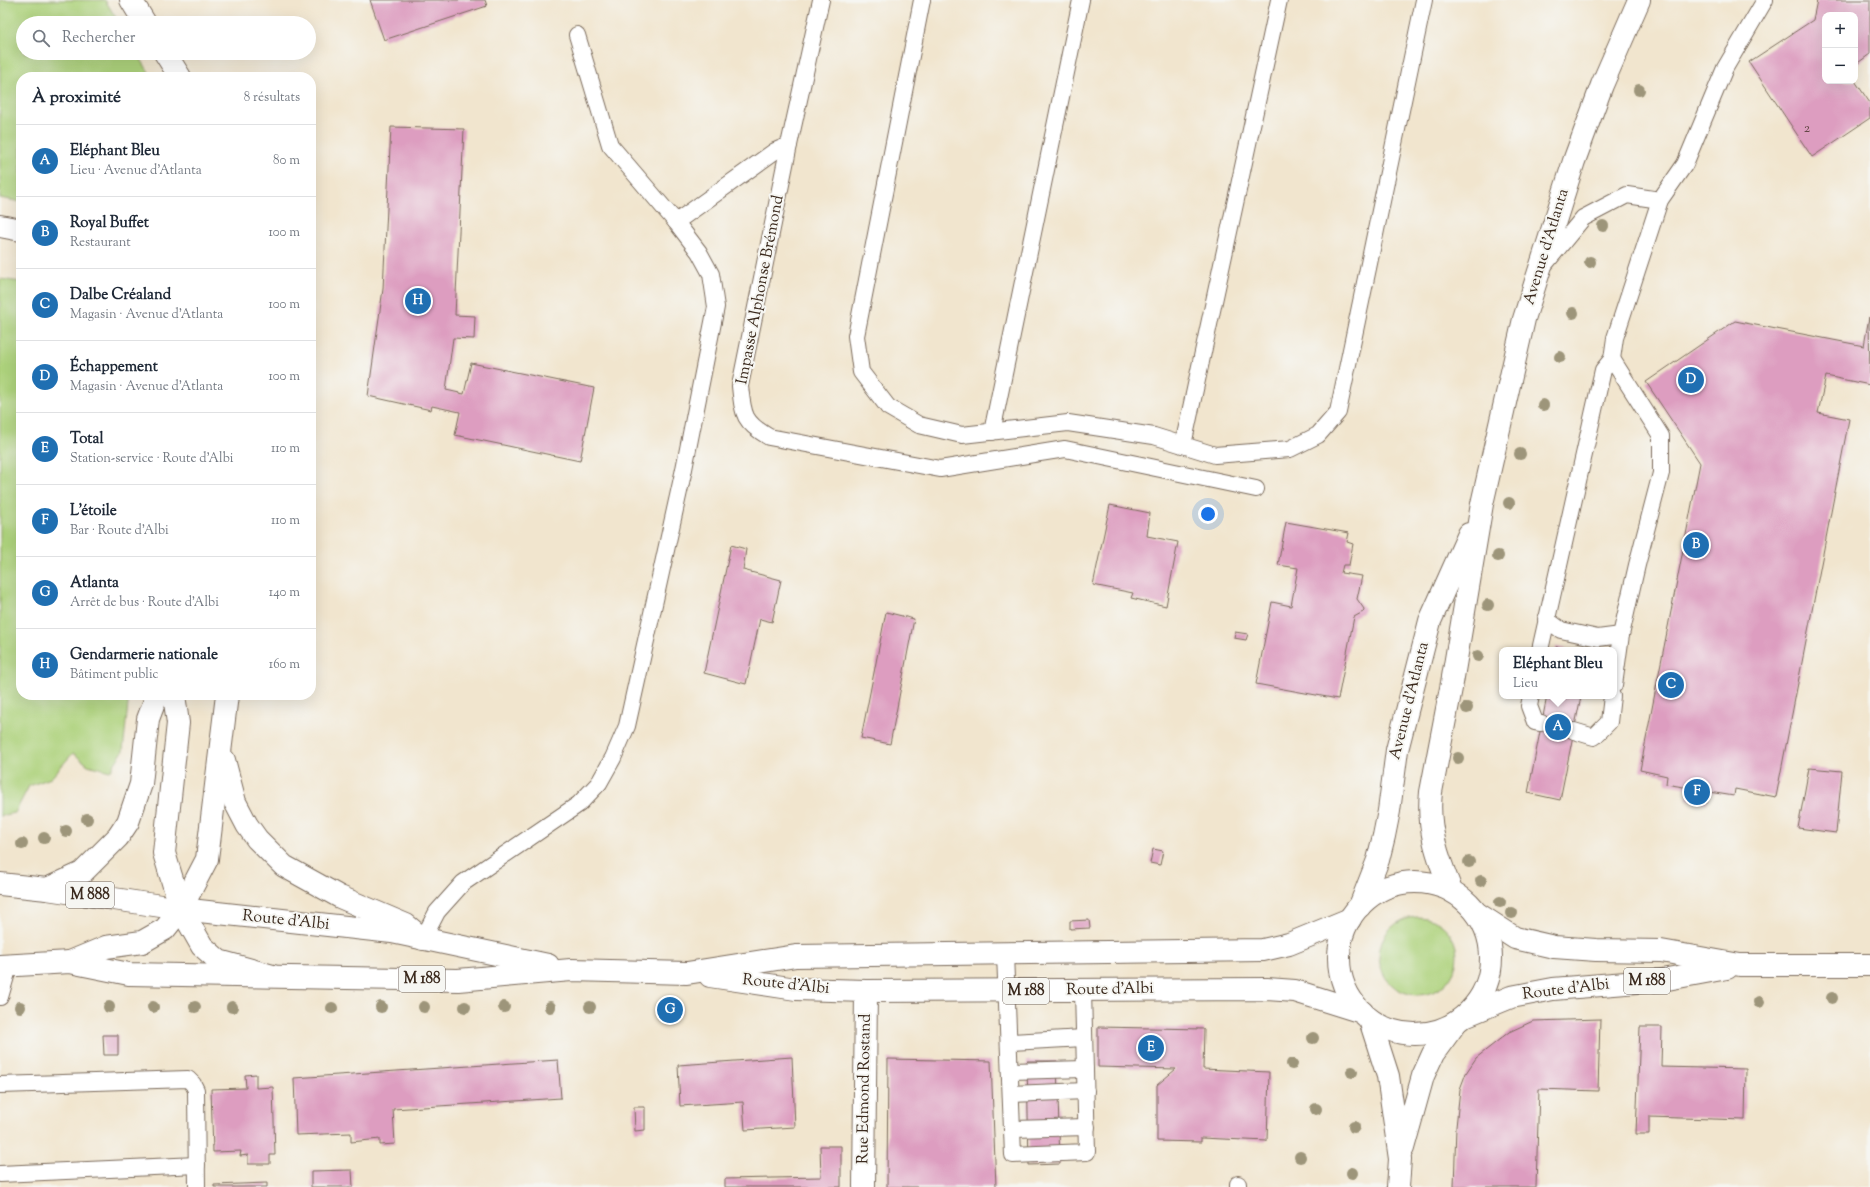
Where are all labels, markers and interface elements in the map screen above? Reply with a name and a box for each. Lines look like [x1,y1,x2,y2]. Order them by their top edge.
map controls [1822,12,1858,84]
button: + [1822,12,1858,48]
search box [16,16,316,60]
icon: search [30,27,52,49]
text: Rechercher [62,28,135,49]
button: − [1822,48,1858,84]
text: À proximité [32,86,121,110]
text: 8 résultats [244,89,300,107]
house number: 2 [1804,119,1811,139]
text: Eléphant Bleu [70,141,160,162]
text: A [40,152,50,170]
text: 80 m [273,152,300,170]
text: Lieu · Avenue d'Atlanta [70,162,202,180]
street label: Avenue d'Atlanta [1518,185,1576,308]
street label: Impasse Alphonse Brémond [731,193,791,387]
text: Royal Buffet [70,213,149,234]
text: B [41,224,49,242]
text: 100 m [268,224,300,242]
text: Restaurant [70,234,131,252]
text: Dalbe Créaland [70,285,171,306]
pin: H [405,286,431,316]
text: C [40,296,50,314]
text: 100 m [268,296,300,314]
text: Magasin · Avenue d'Atlanta [70,306,223,324]
text: Échappement [70,357,158,378]
pin: D [1678,365,1704,395]
text: D [40,368,50,386]
text: 100 m [268,368,300,386]
text: Magasin · Avenue d'Atlanta [70,378,223,396]
text: Total [70,429,104,450]
text: E [41,440,49,458]
text: 110 m [271,440,300,458]
text: Station-service · Route d'Albi [70,450,234,468]
text: L'étoile [70,501,117,522]
your location [1198,504,1218,524]
text: F [41,512,49,530]
text: 110 m [271,512,300,530]
text: Bar · Route d'Albi [70,522,169,540]
pin: B [1683,530,1709,560]
text: Atlanta [70,573,119,594]
text: G [40,584,50,602]
text: 140 m [269,584,300,602]
text: Arrêt de bus · Route d'Albi [70,594,219,612]
street label: Avenue d'Atlanta [1384,639,1436,762]
text: Gendarmerie nationale [70,645,218,666]
popup [1499,647,1617,699]
text: Eléphant Bleu [1513,654,1603,675]
text: H [40,656,50,674]
text: 160 m [269,656,300,674]
text: Bâtiment public [70,666,158,684]
pin: C [1658,670,1684,700]
text: Lieu [1513,675,1538,693]
pin: A [1545,712,1571,742]
pin: F [1684,777,1710,807]
road number: M 888 [66,882,114,908]
street label: Route d'Albi [241,905,331,937]
road number: M 188 [399,966,445,992]
road number: M 188 [1624,968,1670,994]
street label: Route d'Albi [741,969,831,1001]
street label: Route d'Albi [1521,973,1611,1007]
road number: M 188 [1003,978,1049,1004]
street label: Route d'Albi [1066,978,1154,1002]
pin: G [657,995,683,1025]
street label: Rue Edmond Rostand [852,1013,878,1165]
pin: E [1138,1033,1164,1063]

